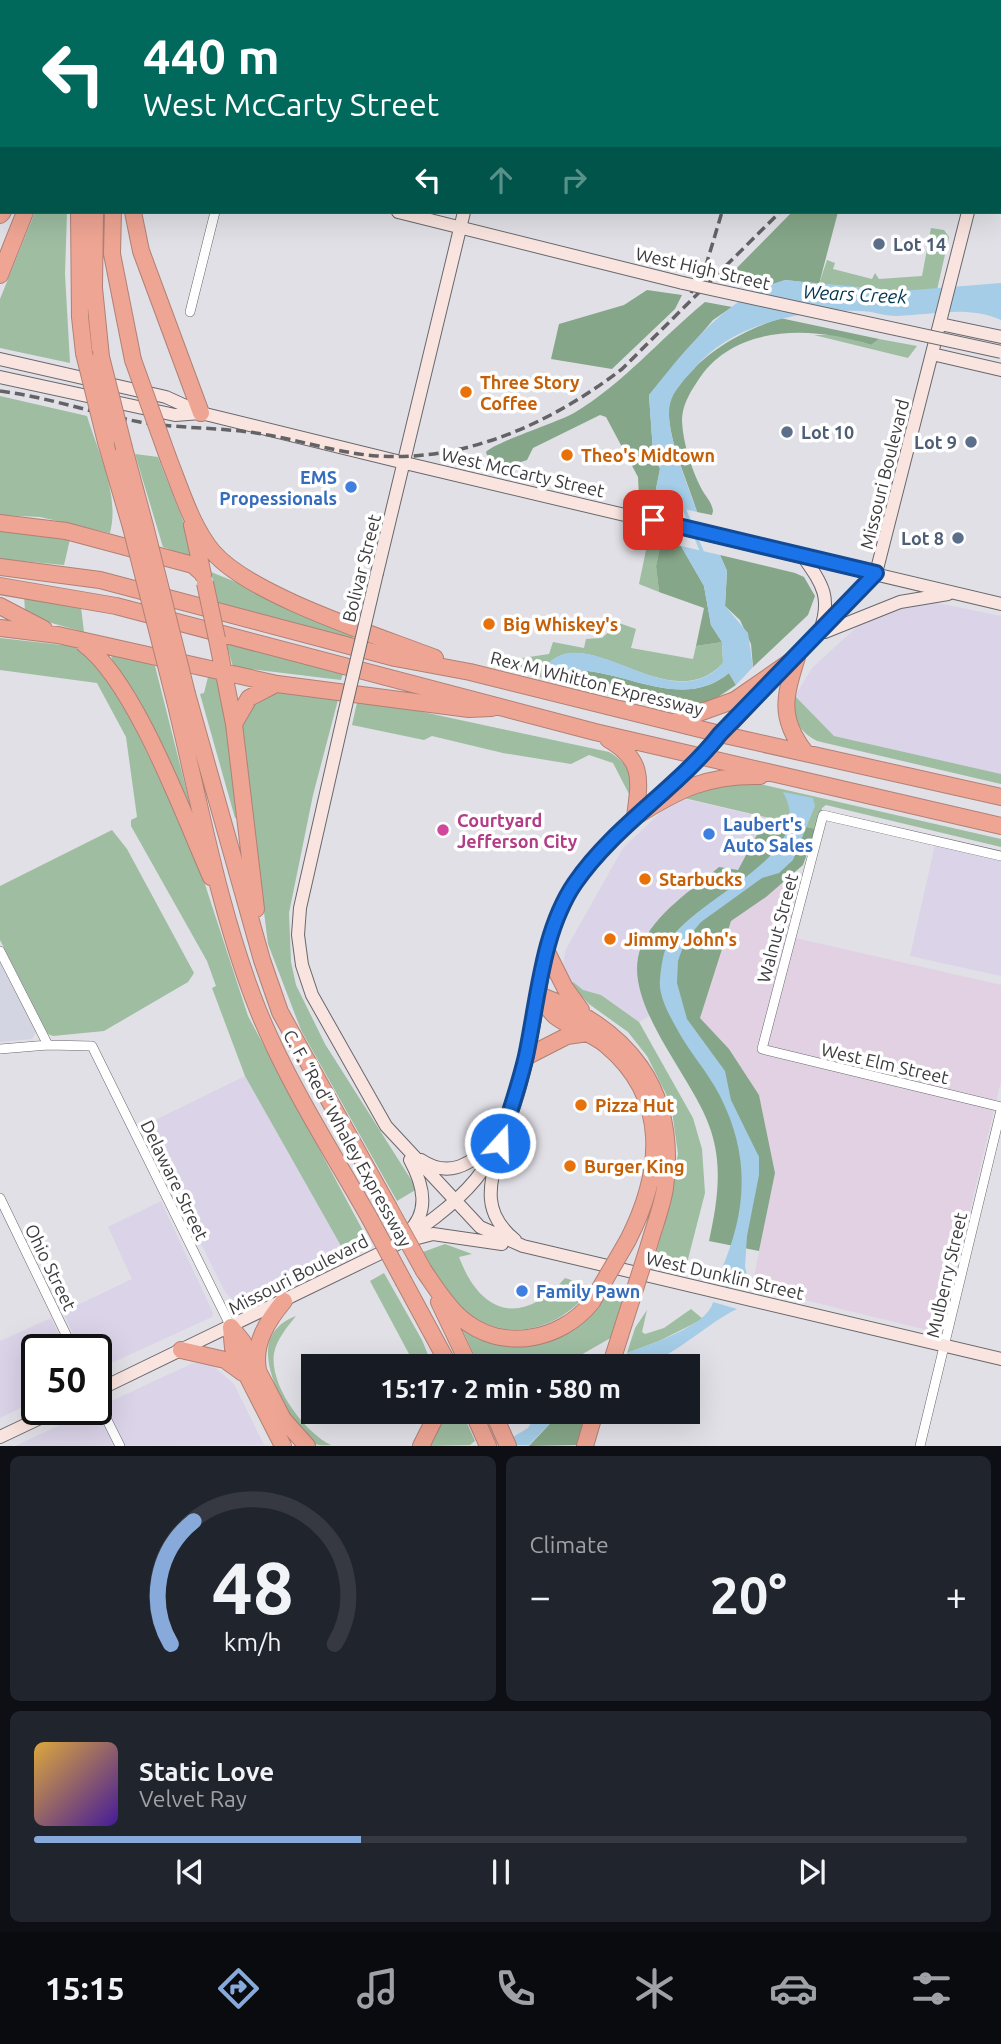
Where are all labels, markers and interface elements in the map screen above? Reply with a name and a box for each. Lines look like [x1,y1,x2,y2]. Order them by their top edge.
icon: left [28,28,119,119]
text: 440 m [143,28,280,83]
text: West McCarty Street [143,86,439,122]
icon: left [409,161,447,199]
icon: ahead [482,161,520,199]
icon: right [555,161,593,199]
place label: Lot 14 [893,234,946,254]
marker: Lot 14 [871,236,887,252]
street label: West High Street [634,243,772,293]
water label: Wears Creek [802,280,908,308]
place label: Three Story Coffee [480,372,580,413]
marker: Three Story Coffee [458,384,474,400]
street label: Missouri Boulevard [856,397,912,551]
place label: Lot 10 [801,422,854,442]
marker: Lot 10 [779,424,795,440]
place label: Lot 9 [914,432,957,452]
marker: Lot 9 [963,434,979,450]
street label: West McCarty Street [440,444,606,500]
place label: Theo's Midtown [581,445,715,465]
marker: Theo's Midtown [559,447,575,463]
place label: EMS Propessionals [219,467,337,508]
marker: EMS Propessionals [343,479,359,495]
pin [623,490,683,550]
icon: arrive [634,501,672,539]
street label: Bolivar Street [338,512,384,624]
place label: Lot 8 [901,528,944,548]
marker: Lot 8 [950,530,966,546]
place label: Big Whiskey's [503,614,618,634]
marker: Big Whiskey's [481,616,497,632]
street label: Rex M Whitton Expressway [489,647,706,719]
place label: Courtyard Jefferson City [457,810,578,851]
place label: Laubert's Auto Sales [723,814,813,855]
marker: Courtyard Jefferson City [435,822,451,838]
marker: Laubert's Auto Sales [701,826,717,842]
place label: Starbucks [659,869,743,889]
marker: Starbucks [637,871,653,887]
street label: Walnut Street [753,871,801,985]
place label: Jimmy John's [624,929,737,949]
marker: Jimmy John's [602,931,618,947]
street label: C. F. “Red” Whaley Expressway [280,1026,416,1250]
street label: West Elm Street [819,1039,951,1087]
place label: Pizza Hut [595,1095,674,1115]
marker: Pizza Hut [573,1097,589,1113]
position arrow [463,1106,537,1180]
street label: Delaware Street [137,1117,213,1243]
place label: Burger King [584,1156,685,1176]
marker: Burger King [562,1158,578,1174]
street label: Mulberry Street [922,1210,970,1340]
street label: Ohio Street [22,1221,80,1313]
street label: Missouri Boulevard [225,1230,371,1318]
street label: West Dunklin Street [644,1247,806,1303]
place label: Family Pawn [536,1281,640,1301]
marker: Family Pawn [514,1283,530,1299]
speed limit sign: 50 [21,1334,112,1425]
text: 15:17 · 2 min · 580 m [380,1374,621,1403]
text: Climate [530,1532,609,1557]
text: 48 [212,1547,294,1629]
text: 20° [710,1566,787,1624]
text: − [530,1575,551,1617]
text: + [946,1575,967,1617]
text: km/h [224,1628,282,1656]
text: Static Love [139,1757,274,1786]
text: Velvet Ray [139,1786,247,1811]
icon: previous [171,1853,209,1891]
icon: pause [482,1853,520,1891]
icon: next [793,1853,831,1891]
icon: directions [214,1964,263,2013]
icon: music [353,1964,402,2013]
icon: phone [491,1964,540,2013]
icon: climate [630,1964,679,2013]
icon: car [769,1964,818,2013]
icon: filters [907,1964,956,2013]
text: 15:15 [45,1970,125,2006]

